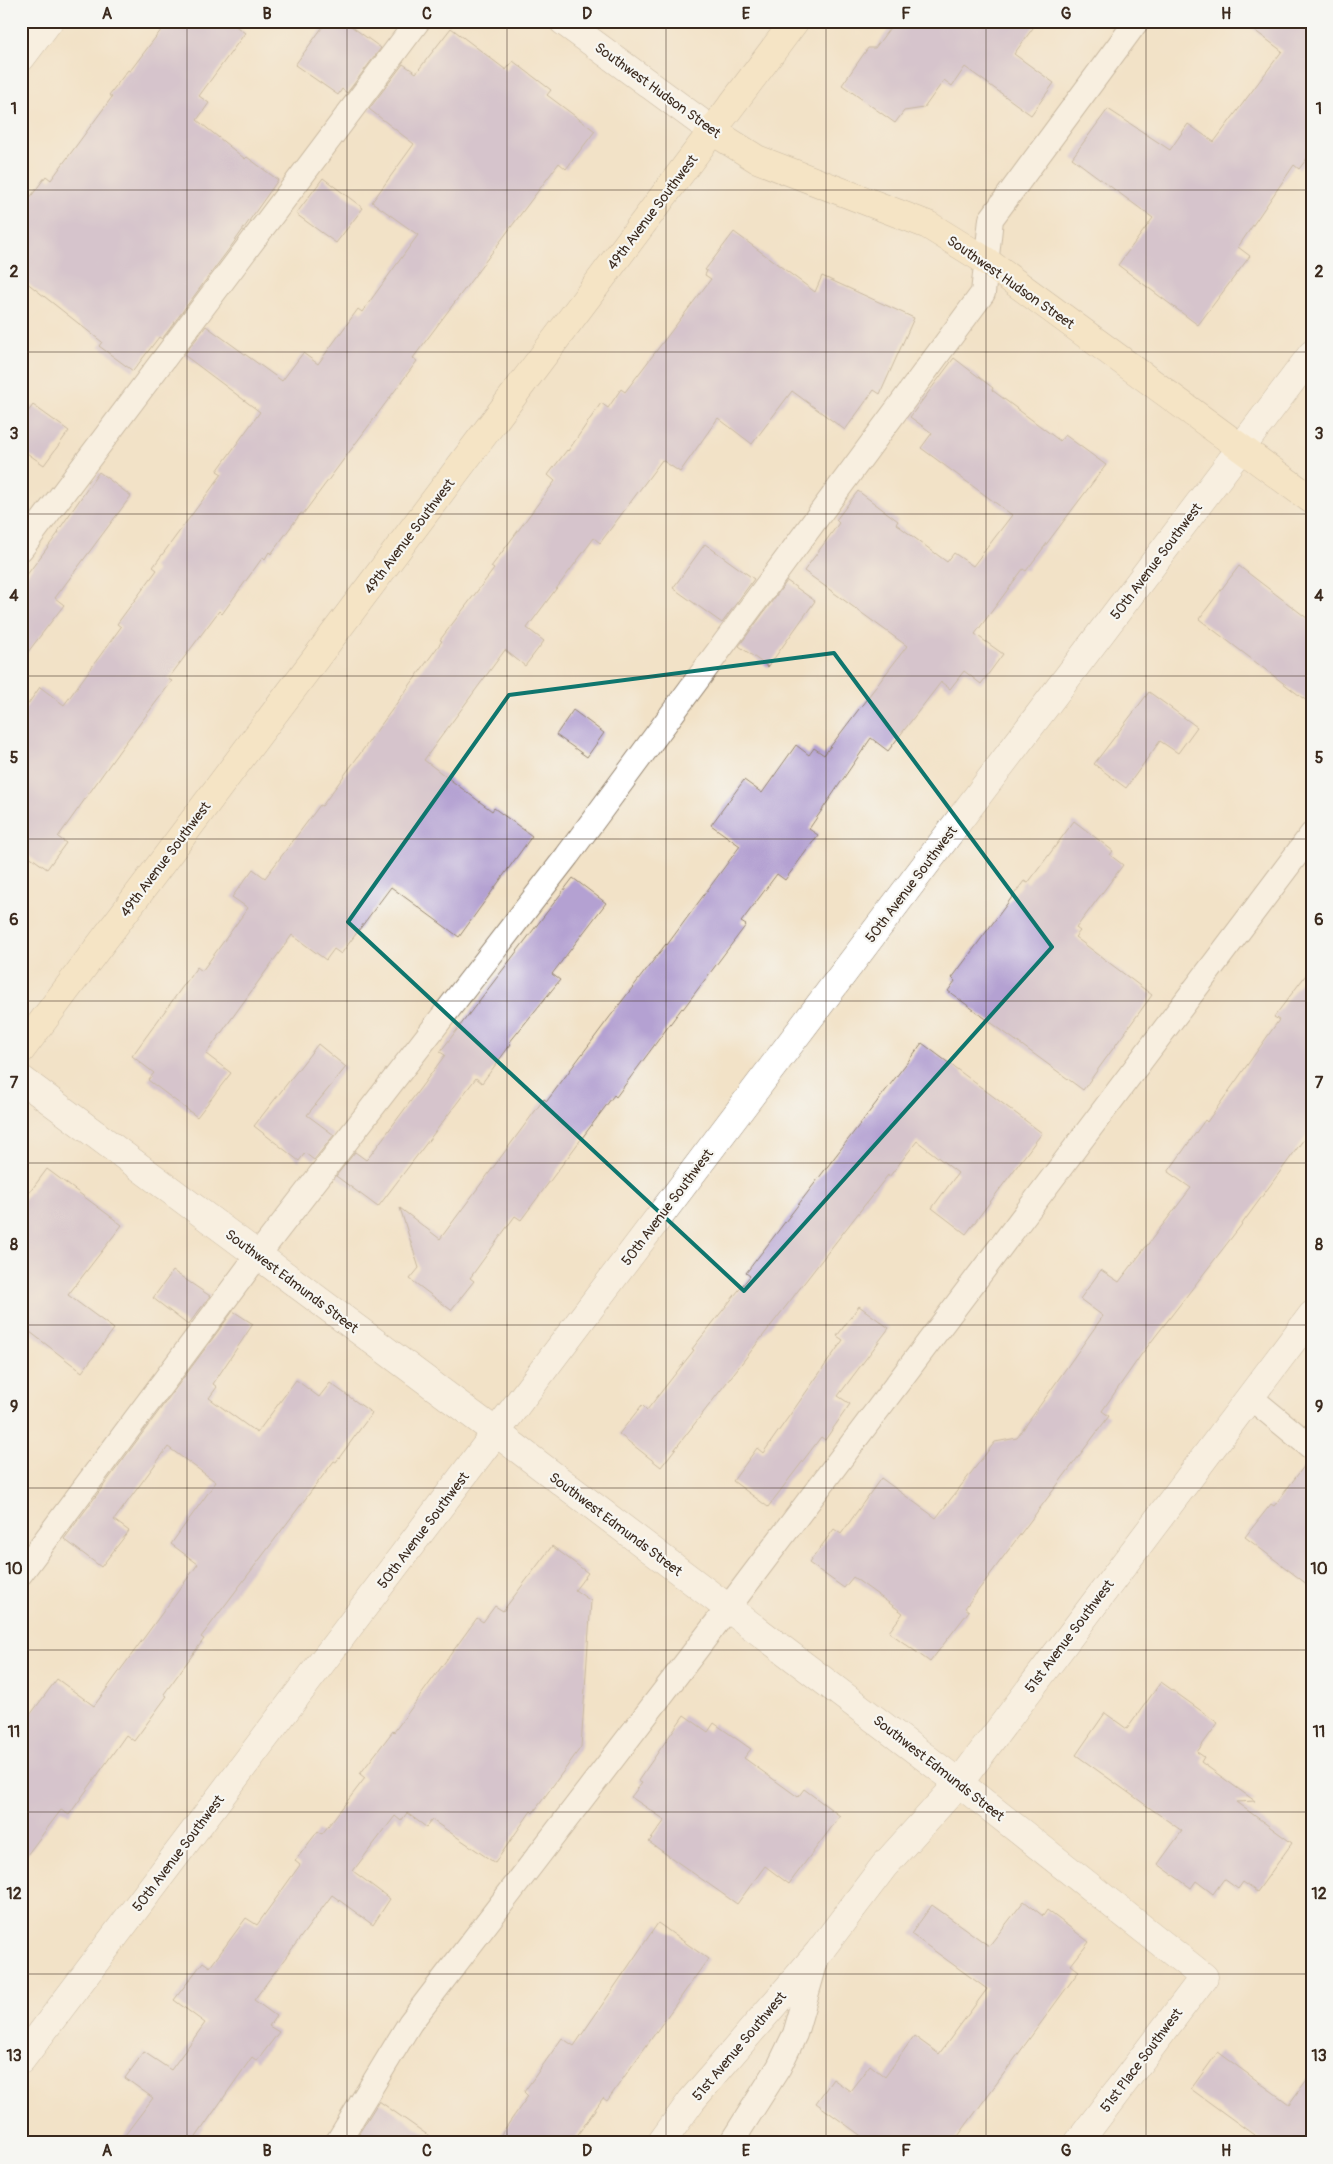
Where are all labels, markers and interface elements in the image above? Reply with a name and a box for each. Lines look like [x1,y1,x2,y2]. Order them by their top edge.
text: A [102,4,113,24]
text: B [262,4,272,24]
text: C [422,4,432,24]
text: D [582,4,592,24]
text: E [742,4,751,24]
text: F [901,4,911,24]
text: G [1061,4,1072,24]
text: H [1221,4,1231,24]
street label: Southwest Hudson Street [591,39,724,142]
text: 1 [11,99,17,119]
text: 1 [1316,99,1322,119]
street label: 49th Avenue Southwest [604,151,701,273]
street label: Southwest Hudson Street [944,232,1078,333]
text: 2 [10,262,19,282]
text: 2 [1315,262,1324,282]
text: 3 [10,424,19,444]
text: 3 [1315,424,1324,444]
street label: 49th Avenue Southwest [361,475,458,597]
street label: 50th Avenue Southwest [1107,499,1206,623]
text: 4 [9,586,19,606]
text: 4 [1314,586,1324,606]
text: 5 [10,748,19,768]
text: 5 [1315,748,1324,768]
street label: 49th Avenue Southwest [117,798,214,920]
street label: 50th Avenue Southwest [862,822,961,946]
text: 6 [9,910,19,930]
text: 6 [1314,910,1324,930]
text: 7 [10,1073,19,1093]
text: 7 [1315,1073,1324,1093]
street label: 50th Avenue Southwest [618,1145,717,1269]
street label: Southwest Edmunds Street [222,1226,362,1337]
text: 8 [10,1235,18,1255]
text: 8 [1315,1235,1323,1255]
text: 9 [10,1397,18,1417]
text: 9 [1315,1397,1323,1417]
street label: 50th Avenue Southwest [374,1468,473,1592]
street label: Southwest Edmunds Street [546,1469,686,1580]
text: 10 [5,1559,23,1579]
text: 10 [1310,1559,1328,1579]
street label: 51st Avenue Southwest [1021,1576,1118,1696]
street label: Southwest Edmunds Street [870,1712,1008,1825]
text: 11 [8,1722,20,1742]
text: 11 [1313,1722,1325,1742]
street label: 50th Avenue Southwest [129,1791,228,1915]
text: 12 [6,1884,22,1904]
text: 12 [1311,1884,1327,1904]
street label: 51st Avenue Southwest [689,1988,790,2104]
street label: 51st Place Southwest [1097,2005,1186,2116]
text: 13 [6,2046,22,2066]
text: 13 [1311,2046,1327,2066]
text: A [102,2141,113,2161]
text: B [262,2141,272,2161]
text: C [422,2141,432,2161]
text: D [582,2141,592,2161]
text: E [742,2141,751,2161]
text: F [901,2141,911,2161]
text: G [1061,2141,1072,2161]
text: H [1221,2141,1231,2161]

